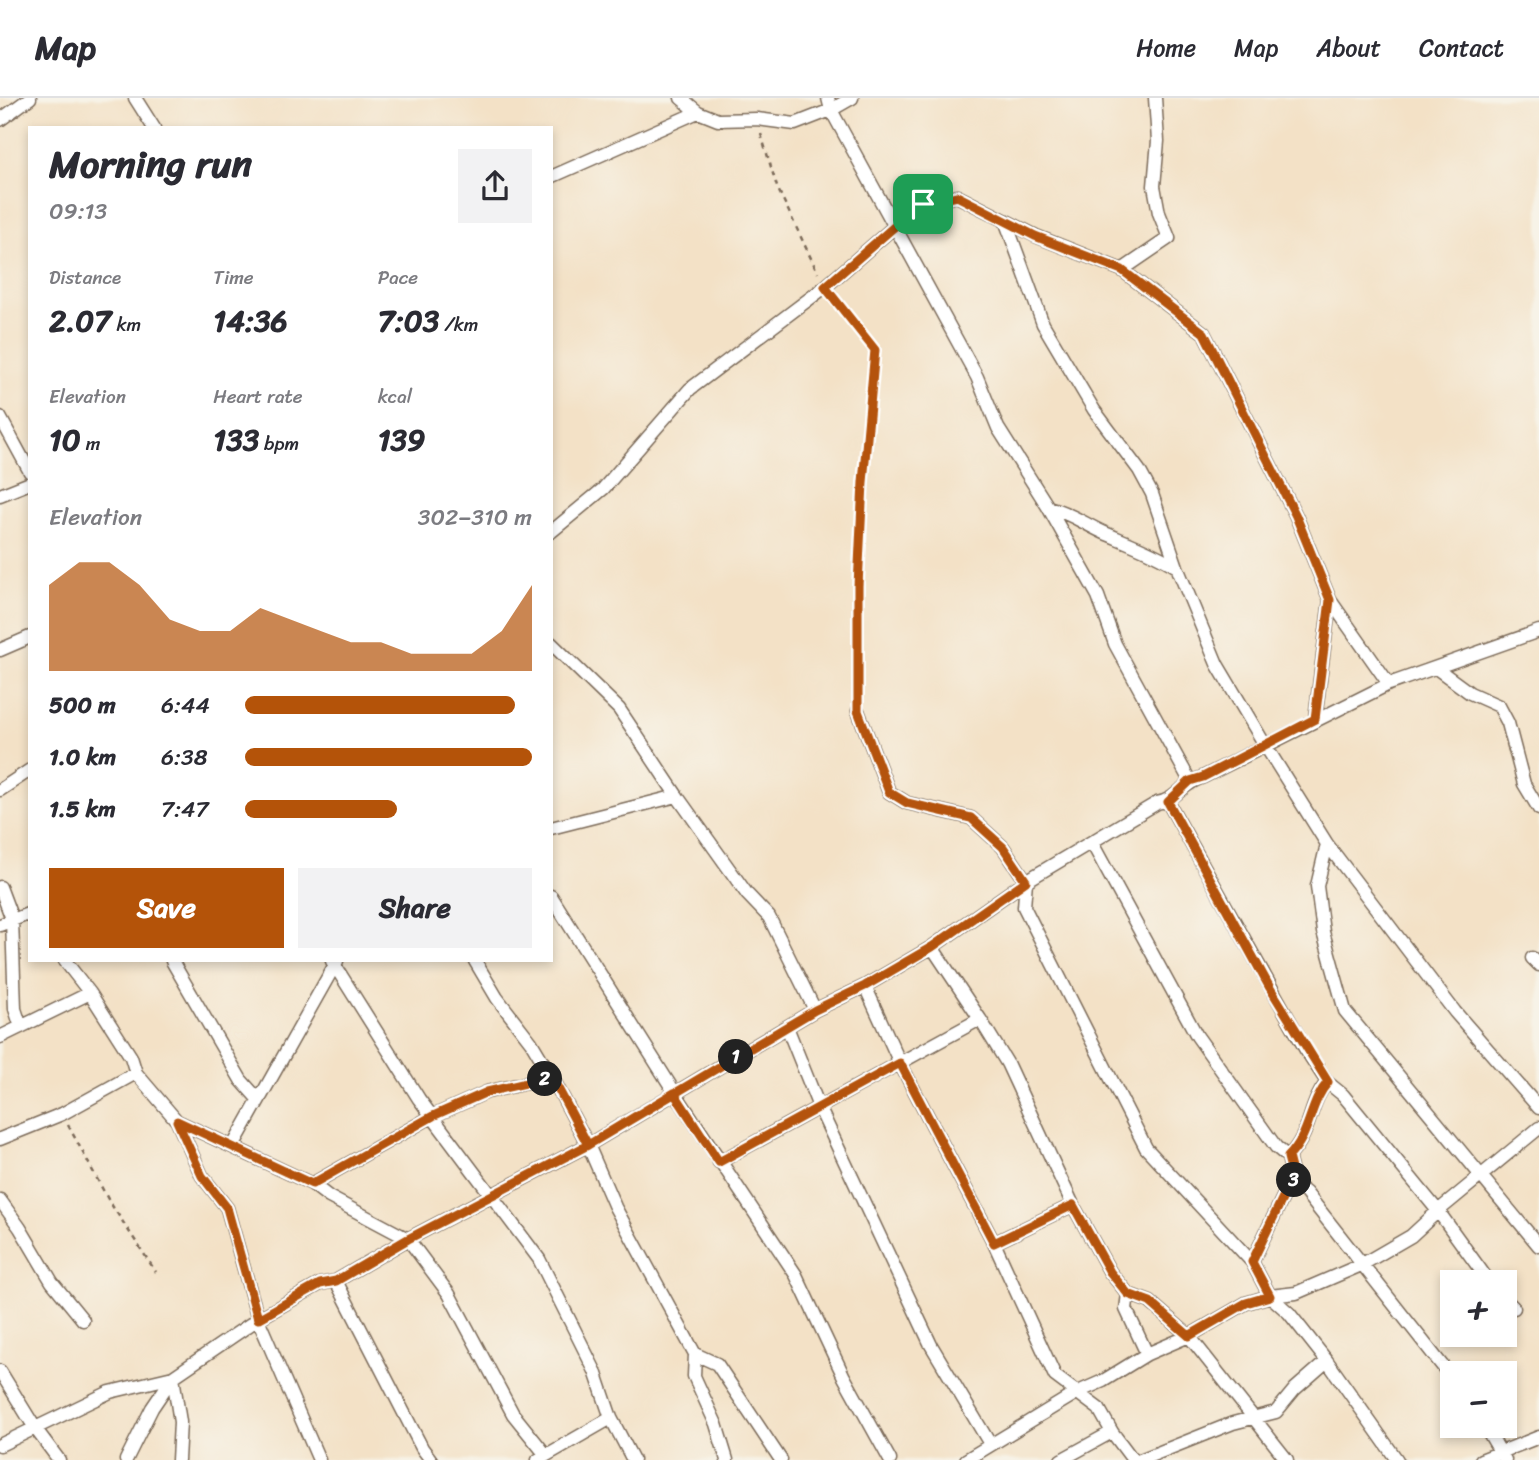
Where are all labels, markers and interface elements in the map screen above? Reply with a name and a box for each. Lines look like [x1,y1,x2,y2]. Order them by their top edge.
text: Map [35,19,96,77]
text: Home [1136,27,1196,69]
text: Map [1234,27,1278,69]
text: About [1316,27,1381,69]
text: Contact [1419,27,1504,69]
text: Morning run [49,131,252,198]
button: share [458,149,532,223]
pin [893,174,953,234]
icon: arrive [904,185,942,223]
text: 09:13 [49,191,107,232]
text: Distance [49,261,121,294]
text: Time [213,261,254,294]
text: Pace [378,261,418,294]
text: 2.07 [49,294,111,348]
text: 14:36 [213,294,288,348]
text: 7:03 [378,294,439,348]
text: km [111,308,141,341]
text: /km [439,308,478,341]
text: Elevation [49,380,126,413]
text: Heart rate [213,380,303,413]
text: kcal [378,380,412,413]
text: 10 [49,413,81,467]
text: 133 [213,413,259,467]
text: 139 [378,413,425,467]
text: m [81,427,100,460]
text: bpm [259,427,299,460]
text: Elevation [49,497,142,538]
text: 302–310 m [418,497,532,538]
text: 500 m [49,685,116,726]
text: 6:44 [161,685,210,726]
text: 1.0 km [49,737,116,778]
text: 6:38 [161,737,208,778]
text: 1.5 km [49,789,116,830]
text: 7:47 [161,789,209,830]
button: Save [49,868,284,948]
button: Share [298,868,532,948]
pin: 1 [718,1040,754,1074]
text: 1 [731,1040,740,1073]
pin: 2 [528,1062,562,1096]
text: 2 [539,1062,550,1095]
pin: 3 [1276,1162,1312,1198]
text: 3 [1288,1163,1299,1196]
map controls [1440,1270,1517,1438]
button: + [1440,1270,1517,1347]
button: − [1440,1361,1517,1438]

